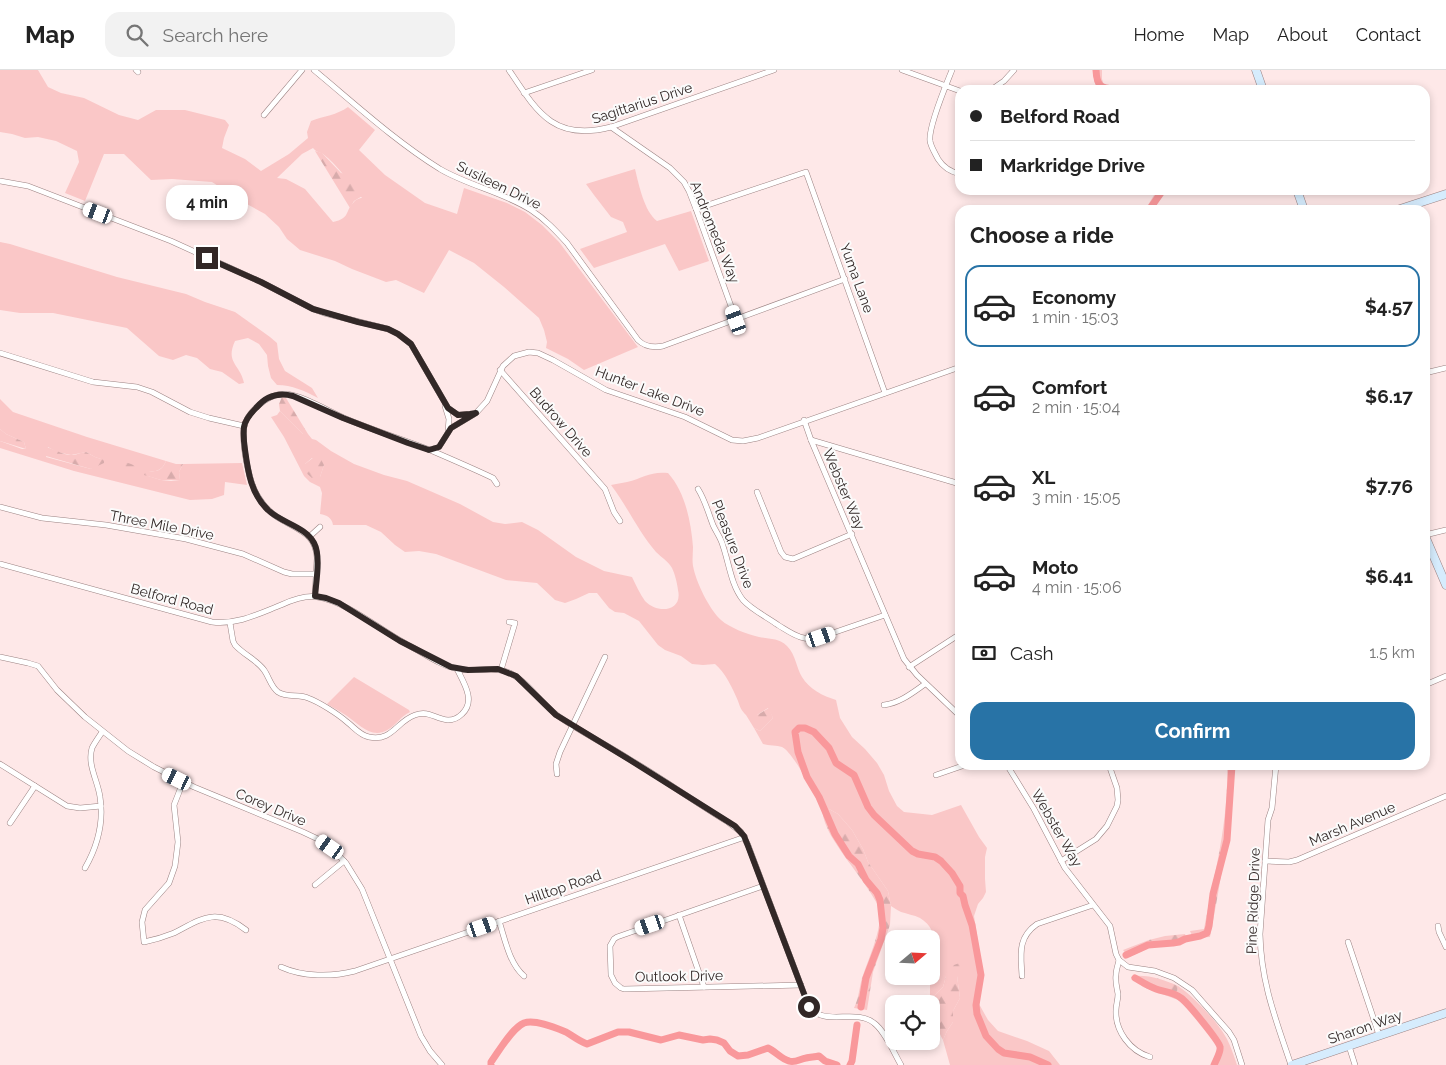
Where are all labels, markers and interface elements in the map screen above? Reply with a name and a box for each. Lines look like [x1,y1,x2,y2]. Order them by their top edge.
search box [105,12,455,57]
text: Map [25,20,75,49]
icon: search [123,21,151,49]
text: Search here [163,24,268,46]
text: Home [1133,24,1184,45]
text: Map [1212,24,1249,45]
text: About [1277,24,1328,45]
text: Contact [1356,24,1421,45]
street label: Sagittarius Drive [590,79,694,127]
text: Belford Road [1000,105,1120,127]
text: Markridge Drive [1000,154,1145,176]
street label: Susileen Drive [454,158,544,212]
street label: Andromeda Way [687,179,743,286]
callout: 4 min [166,186,248,220]
text: 4 min [186,193,228,212]
car [81,201,114,225]
text: Choose a ride [970,222,1114,248]
street label: Yuma Lane [837,241,877,315]
route end [196,247,218,269]
icon: car [972,284,1017,329]
text: Economy [1032,286,1116,308]
text: $4.57 [1365,295,1413,317]
car [723,303,748,337]
text: 1 min · 15:03 [1032,308,1119,327]
street label: Hunter Lake Drive [593,363,707,419]
icon: car [972,374,1017,419]
text: Comfort [1032,376,1107,398]
street label: Budrow Drive [526,384,596,460]
text: $6.17 [1365,385,1413,407]
text: 2 min · 15:04 [1032,398,1120,417]
street label: Webster Way [820,446,868,532]
icon: car [972,464,1017,509]
text: XL [1032,466,1055,488]
text: $7.76 [1365,475,1413,497]
text: 3 min · 15:05 [1032,488,1120,507]
street label: Pleasure Drive [709,498,757,590]
street label: Three Mile Drive [109,507,215,543]
icon: car [972,554,1017,599]
text: Moto [1032,556,1078,578]
text: $6.41 [1365,565,1413,587]
text: 4 min · 15:06 [1032,578,1122,597]
street label: Belford Road [129,580,215,618]
car [804,625,837,649]
icon: cash [970,639,998,667]
text: Cash [1010,642,1054,664]
text: 1.5 km [1369,643,1415,662]
button: Confirm [970,702,1415,760]
car [160,766,193,792]
street label: Corey Drive [233,785,309,829]
street label: Webster Way [1028,786,1086,870]
street label: Marsh Avenue [1307,799,1397,849]
car [313,832,346,862]
street label: Pine Ridge Drive [1243,848,1263,954]
street label: Hilltop Road [523,866,603,908]
car [633,913,666,937]
car [465,915,498,939]
north arrow [885,930,940,985]
map controls [885,930,940,1050]
street label: Outlook Drive [635,967,723,985]
button: locate [885,995,940,1050]
route start [798,996,820,1018]
street label: Sharon Way [1326,1007,1405,1047]

